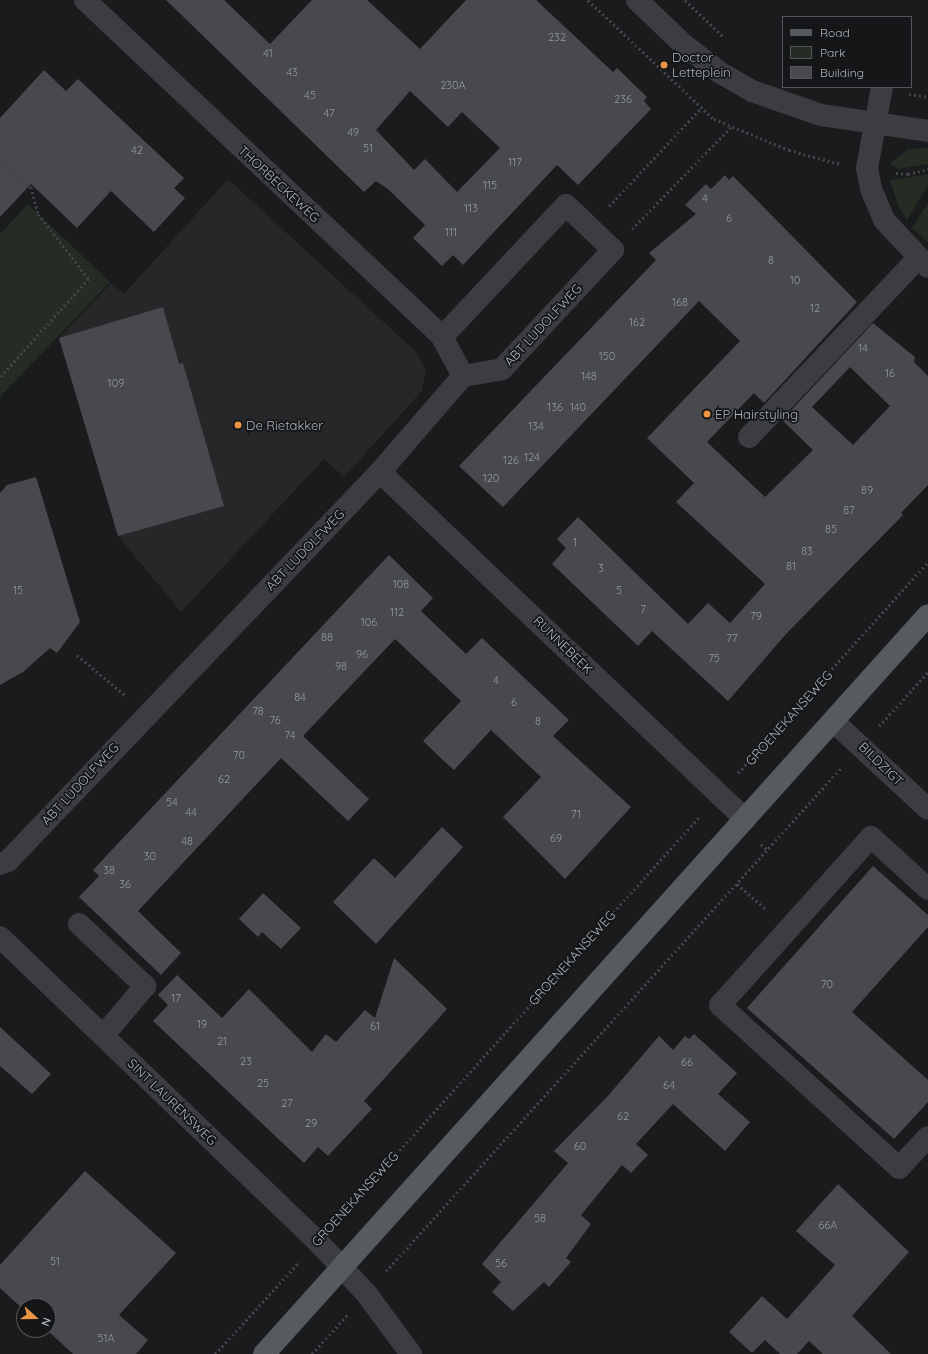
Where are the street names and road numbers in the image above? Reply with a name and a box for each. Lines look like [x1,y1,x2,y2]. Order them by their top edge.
street label: THORBECKEWEG [235,142,323,226]
street label: ABT LUDOLFWEG [501,281,585,369]
street label: ABT LUDOLFWEG [262,506,348,594]
street label: RUNNEBEEK [530,613,596,677]
street label: GROENEKANSEWEG [742,667,836,769]
street label: BILDZIGT [855,739,907,789]
street label: ABT LUDOLFWEG [38,740,122,828]
street label: GROENEKANSEWEG [525,907,619,1009]
street label: SINT LAURENSWEG [124,1055,220,1149]
street label: GROENEKANSEWEG [308,1148,402,1250]

